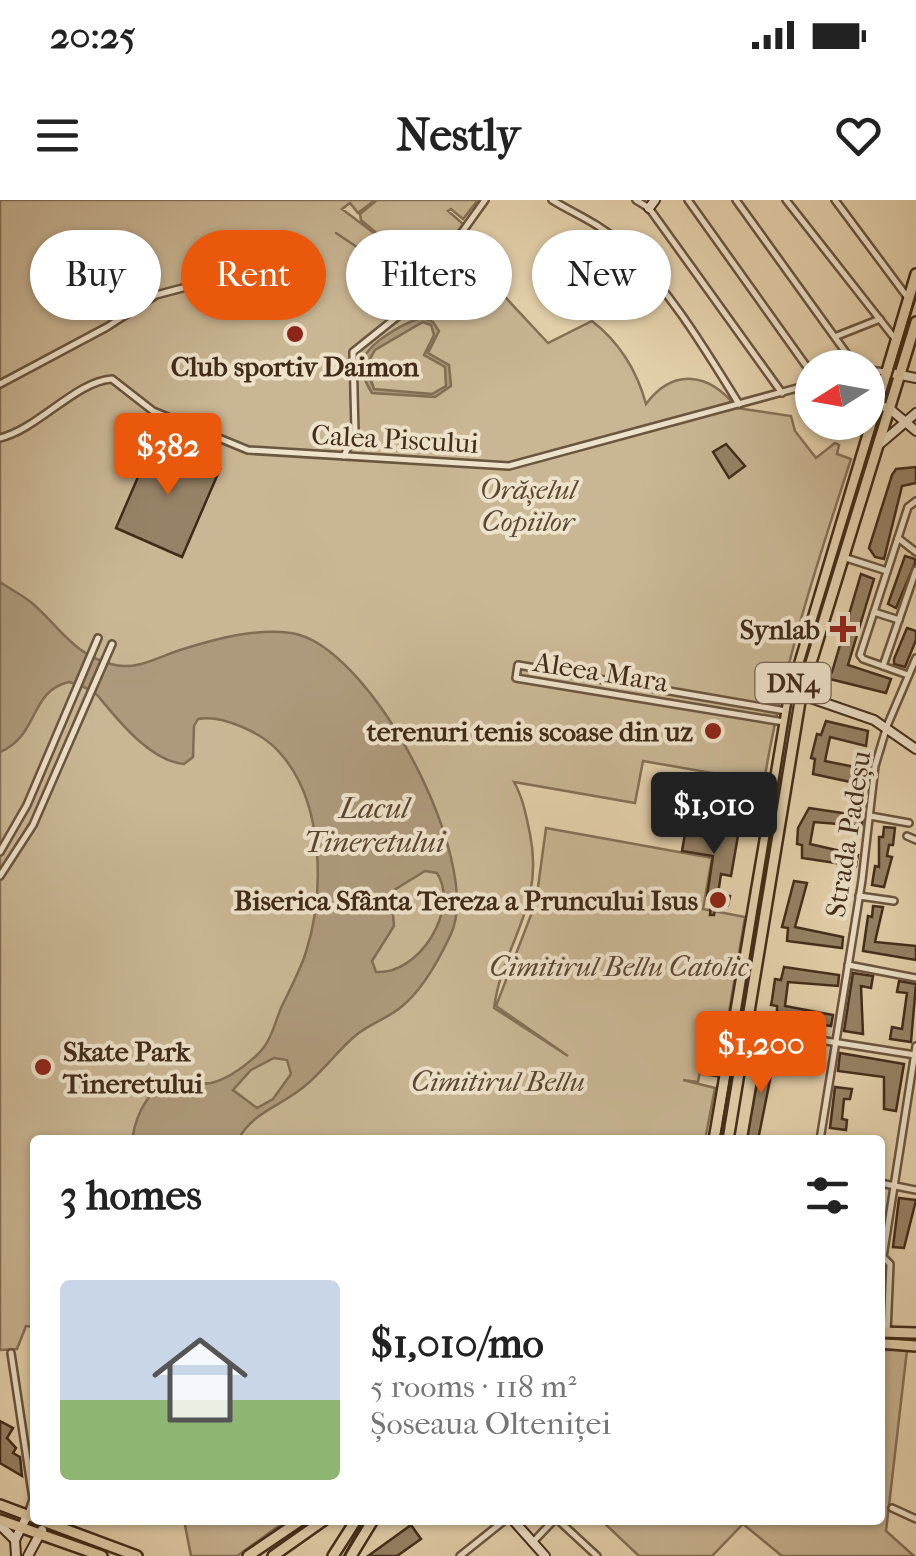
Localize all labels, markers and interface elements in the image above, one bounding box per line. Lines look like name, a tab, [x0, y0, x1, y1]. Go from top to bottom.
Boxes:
text: 20:25	[50, 13, 136, 58]
icon: menu	[30, 108, 85, 163]
icon: heart	[831, 108, 886, 163]
text: Nestly	[396, 109, 520, 162]
chip: Buy	[30, 230, 161, 320]
chip: Rent	[181, 230, 326, 320]
chip: Filters	[346, 230, 512, 320]
chip: New	[532, 230, 671, 320]
marker: Club sportiv Daimon	[284, 323, 306, 345]
place label: Club sportiv Daimon	[171, 350, 420, 383]
north arrow	[795, 350, 885, 440]
map controls	[795, 350, 885, 440]
pin: $382	[109, 413, 227, 498]
street label: Calea Piscului	[311, 418, 479, 460]
text: $382	[136, 427, 200, 464]
park label: Orășelul Copiilor	[480, 473, 580, 538]
place label: Synlab	[740, 613, 820, 646]
marker: Synlab	[830, 616, 856, 642]
street label: Aleea Mara	[530, 645, 672, 699]
road number: DN4	[756, 663, 830, 703]
place label: terenuri tenis scoase din uz	[366, 715, 694, 748]
marker: terenuri tenis scoase din uz	[702, 720, 724, 742]
street label: Strada Padeșu	[819, 748, 877, 920]
pin: $1,010	[633, 772, 795, 857]
text: $1,010	[673, 786, 755, 823]
water label: Lacul Tineretului	[303, 791, 447, 860]
place label: Biserica Sfânta Tereza a Pruncului Isus	[234, 884, 698, 917]
marker: Biserica Sfânta Tereza a Pruncului Isus	[707, 889, 729, 911]
park label: Cimitirul Bellu Catolic	[490, 950, 749, 983]
pin: $1,200	[680, 1011, 842, 1096]
text: $1,200	[717, 1025, 805, 1062]
place label: Skate Park Tineretului	[62, 1035, 203, 1100]
marker: Skate Park Tineretului	[32, 1056, 54, 1078]
park label: Cimitirul Bellu	[411, 1065, 585, 1098]
icon: filters	[800, 1168, 855, 1223]
text: 3 homes	[60, 1171, 202, 1220]
text: $1,010/mo	[370, 1319, 544, 1368]
icon: home	[140, 1320, 260, 1440]
text: 5 rooms · 118 m²	[370, 1368, 576, 1405]
text: Șoseaua Olteniței	[370, 1405, 611, 1442]

